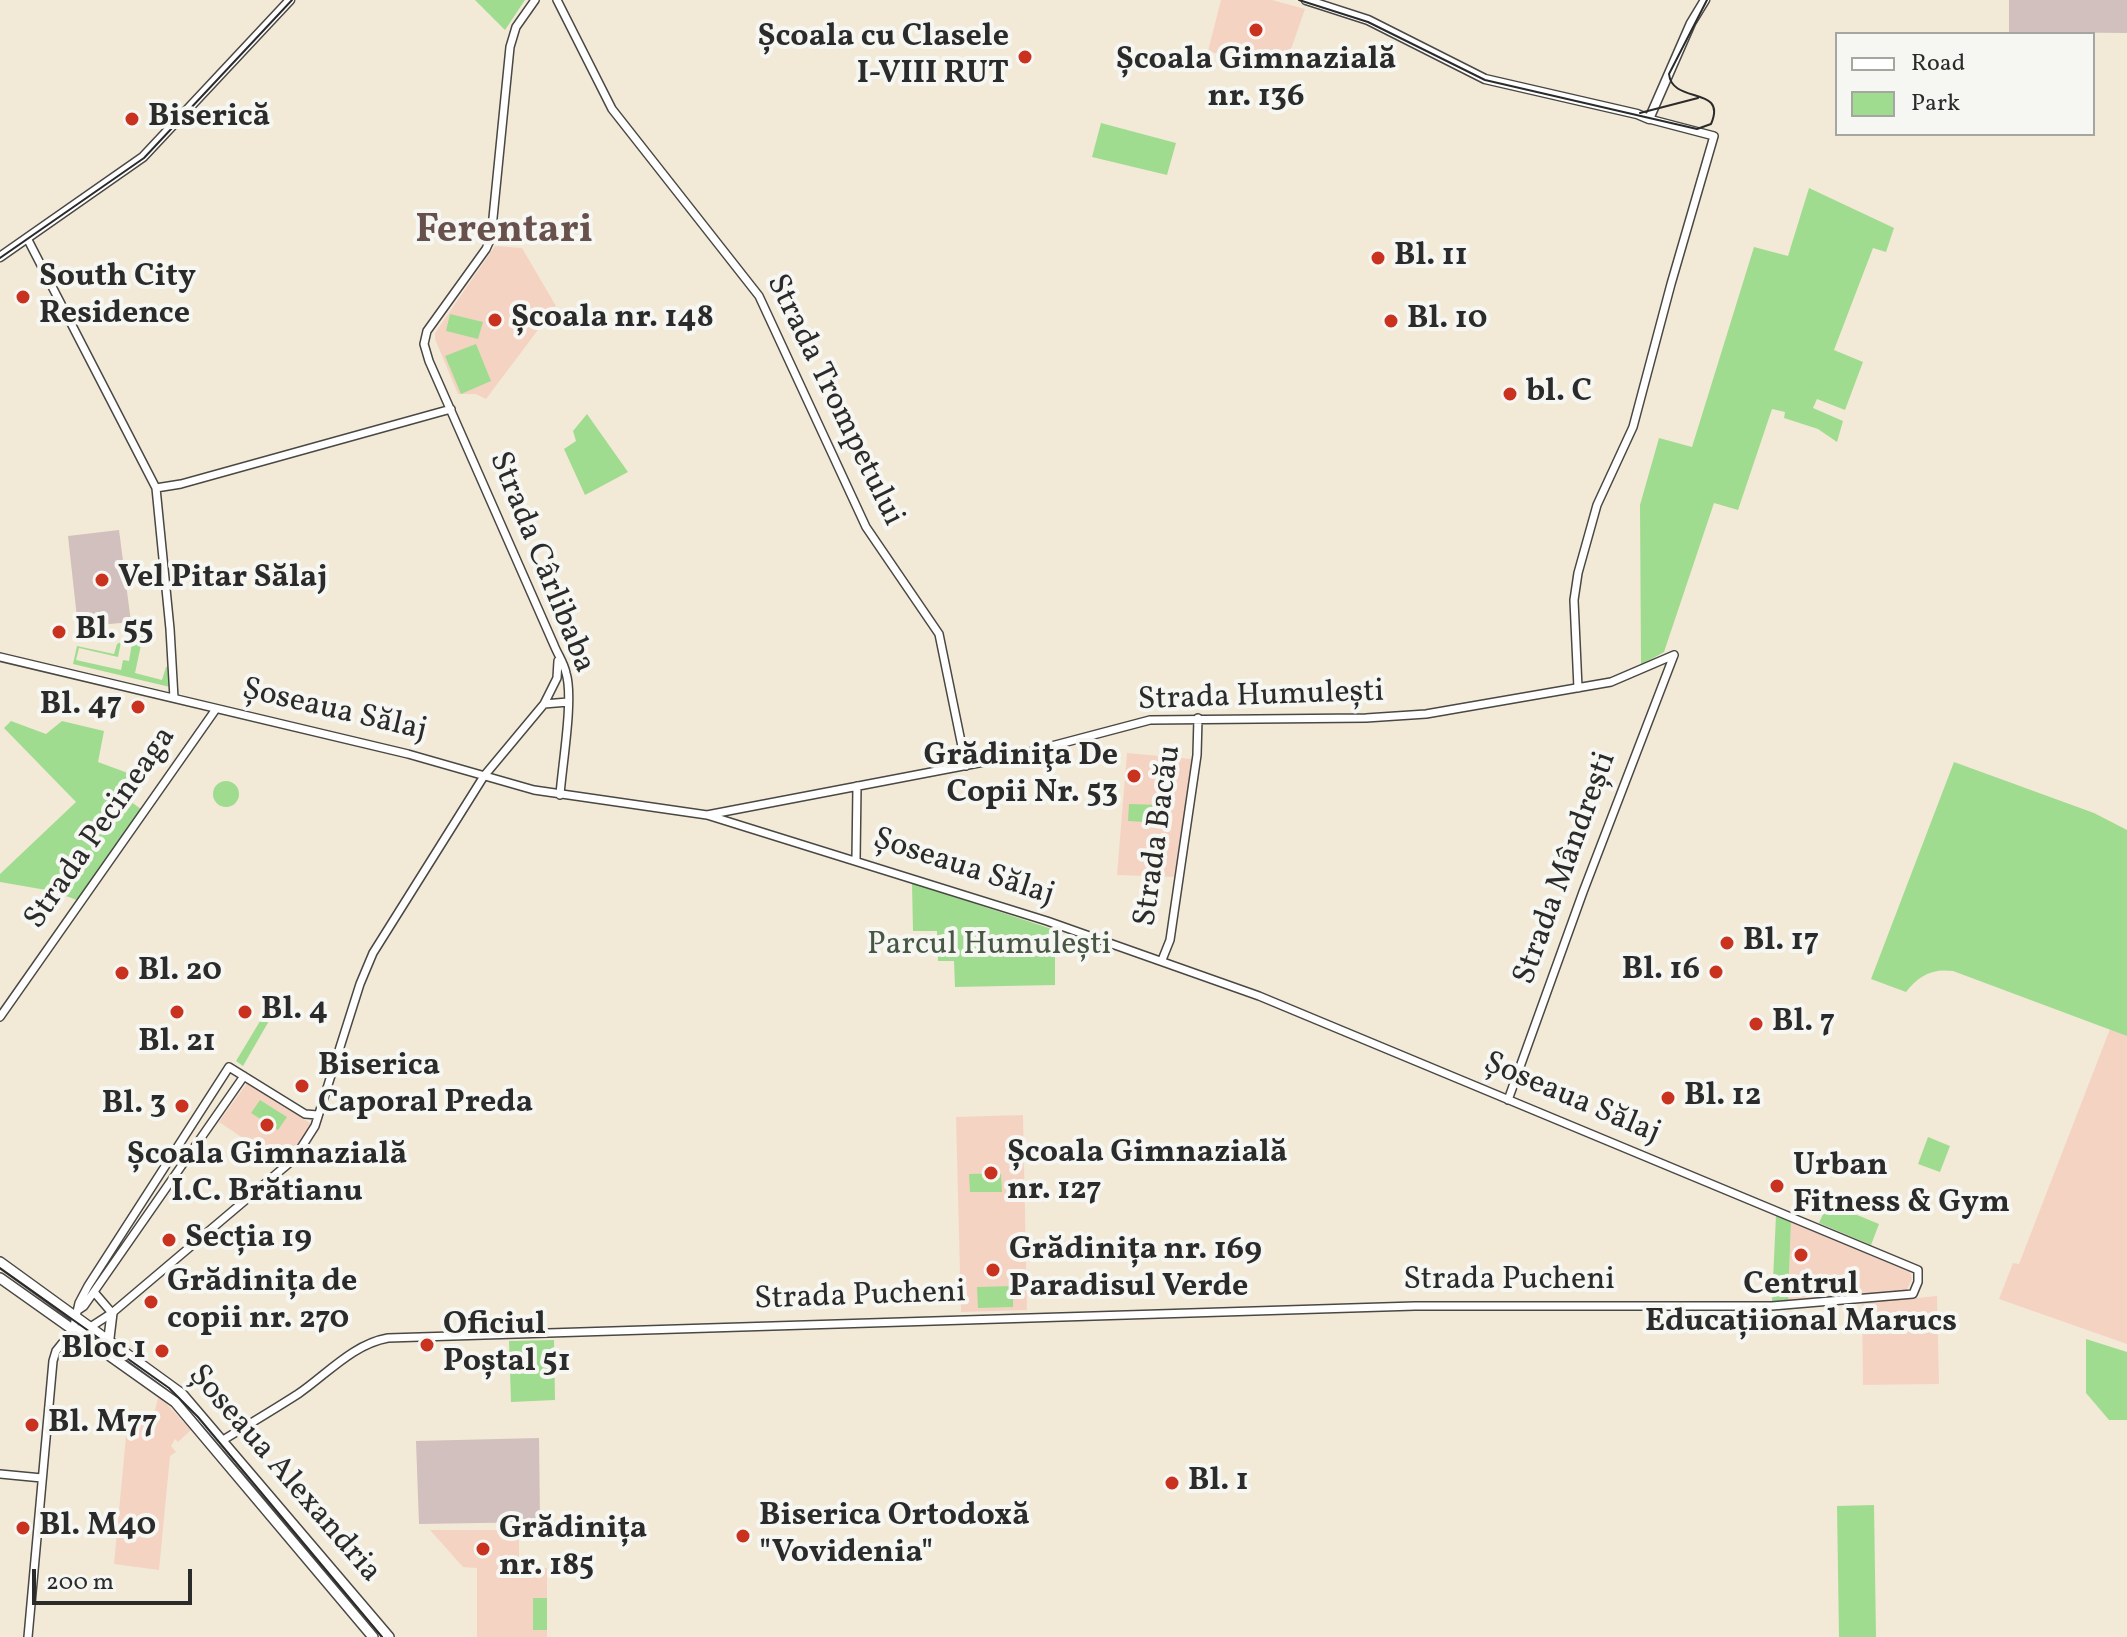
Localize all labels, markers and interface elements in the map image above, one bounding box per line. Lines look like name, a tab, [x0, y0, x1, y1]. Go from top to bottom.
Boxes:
place label: Școala cu Clasele I-VIII RUT	[758, 20, 1009, 95]
marker: Școala Gimnazială nr. 136	[1247, 21, 1265, 39]
legend	[1835, 32, 2095, 136]
place label: Școala Gimnazială nr. 136	[1116, 43, 1396, 118]
text: Road	[1911, 47, 1965, 81]
marker: Școala cu Clasele I-VIII RUT	[1016, 48, 1034, 66]
text: Park	[1911, 87, 1960, 121]
place label: Biserică	[148, 100, 270, 138]
marker: Biserică	[123, 110, 141, 128]
district label: Ferentari	[415, 210, 593, 258]
place label: Bl. 11	[1394, 239, 1468, 277]
marker: Bl. 11	[1369, 249, 1387, 267]
place label: South City Residence	[39, 260, 196, 335]
street label: Strada Trompetului	[756, 269, 910, 533]
marker: South City Residence	[14, 288, 32, 306]
place label: Școala nr. 148	[511, 301, 714, 339]
place label: Bl. 10	[1407, 302, 1487, 340]
marker: Școala nr. 148	[486, 311, 504, 329]
marker: Bl. 10	[1382, 312, 1400, 330]
place label: bl. C	[1526, 375, 1592, 413]
marker: bl. C	[1501, 385, 1519, 403]
street label: Strada Cârlibaba	[478, 447, 602, 679]
place label: Vel Pitar Sălaj	[118, 561, 327, 599]
marker: Vel Pitar Sălaj	[93, 571, 111, 589]
place label: Bl. 55	[75, 613, 154, 651]
marker: Bl. 55	[50, 623, 68, 641]
street label: Șoseaua Sălaj	[238, 672, 430, 752]
street label: Strada Humulești	[1137, 675, 1385, 721]
place label: Bl. 47	[40, 688, 122, 726]
marker: Bl. 47	[129, 698, 147, 716]
street label: Strada Pecineaga	[18, 720, 186, 938]
place label: Grădiniţa De Copii Nr. 53	[924, 739, 1118, 814]
street label: Strada Bacău	[1128, 743, 1192, 929]
street label: Strada Mândrești	[1507, 747, 1627, 991]
marker: Grădiniţa De Copii Nr. 53	[1125, 767, 1143, 785]
street label: Șoseaua Sălaj	[868, 822, 1058, 916]
place label: Bl. 17	[1743, 924, 1819, 962]
park label: Parcul Humulești	[867, 928, 1111, 966]
marker: Bl. 17	[1718, 934, 1736, 952]
place label: Bl. 16	[1622, 953, 1700, 991]
place label: Bl. 20	[138, 954, 222, 992]
marker: Bl. 16	[1707, 963, 1725, 981]
marker: Bl. 20	[113, 964, 131, 982]
place label: Bl. 4	[261, 993, 328, 1031]
marker: Bl. 21	[168, 1003, 186, 1021]
marker: Bl. 4	[236, 1003, 254, 1021]
place label: Bl. 7	[1772, 1005, 1835, 1043]
marker: Bl. 7	[1747, 1015, 1765, 1033]
place label: Bl. 21	[138, 1025, 216, 1063]
street label: Șoseaua Sălaj	[1477, 1046, 1665, 1154]
place label: Biserica Caporal Preda	[318, 1049, 533, 1124]
marker: Biserica Caporal Preda	[293, 1077, 311, 1095]
place label: Bl. 12	[1684, 1079, 1761, 1117]
place label: Bl. 3	[102, 1087, 166, 1125]
marker: Bl. 12	[1659, 1089, 1677, 1107]
marker: Bl. 3	[173, 1097, 191, 1115]
marker: Școala Gimnazială I.C. Brătianu	[258, 1116, 276, 1134]
place label: Școala Gimnazială nr. 127	[1007, 1136, 1287, 1211]
place label: Școala Gimnazială I.C. Brătianu	[127, 1138, 407, 1213]
place label: Urban Fitness & Gym	[1793, 1149, 2010, 1224]
marker: Școala Gimnazială nr. 127	[982, 1164, 1000, 1182]
marker: Urban Fitness & Gym	[1768, 1177, 1786, 1195]
place label: Secția 19	[185, 1221, 312, 1259]
marker: Secția 19	[160, 1231, 178, 1249]
place label: Grădinița nr. 169 Paradisul Verde	[1009, 1233, 1262, 1308]
marker: Centrul Educațiional Marucs	[1792, 1246, 1810, 1264]
marker: Grădinița nr. 169 Paradisul Verde	[984, 1261, 1002, 1279]
street label: Strada Pucheni	[1403, 1263, 1615, 1301]
place label: Grădinița de copii nr. 270	[167, 1265, 357, 1340]
place label: Centrul Educațiional Marucs	[1645, 1268, 1957, 1343]
street label: Strada Pucheni	[754, 1275, 966, 1321]
marker: Grădinița de copii nr. 270	[142, 1293, 160, 1311]
place label: Oficiul Poștal 51	[443, 1308, 571, 1383]
place label: Bloc 1	[61, 1332, 146, 1370]
marker: Oficiul Poștal 51	[418, 1336, 436, 1354]
marker: Bloc 1	[153, 1342, 171, 1360]
street label: Șoseaua Alexandria	[178, 1358, 388, 1592]
place label: Bl. M77	[48, 1406, 157, 1444]
marker: Bl. M77	[23, 1416, 41, 1434]
place label: Bl. 1	[1188, 1464, 1249, 1502]
marker: Bl. 1	[1163, 1474, 1181, 1492]
place label: Biserica Ortodoxă "Vovidenia"	[759, 1499, 1030, 1574]
place label: Bl. M40	[39, 1509, 156, 1547]
place label: Grădinița nr. 185	[499, 1512, 647, 1587]
marker: Bl. M40	[14, 1519, 32, 1537]
marker: Biserica Ortodoxă "Vovidenia"	[734, 1527, 752, 1545]
marker: Grădinița nr. 185	[474, 1540, 492, 1558]
scale bar	[36, 1553, 196, 1603]
text: 200 m	[46, 1566, 114, 1600]

